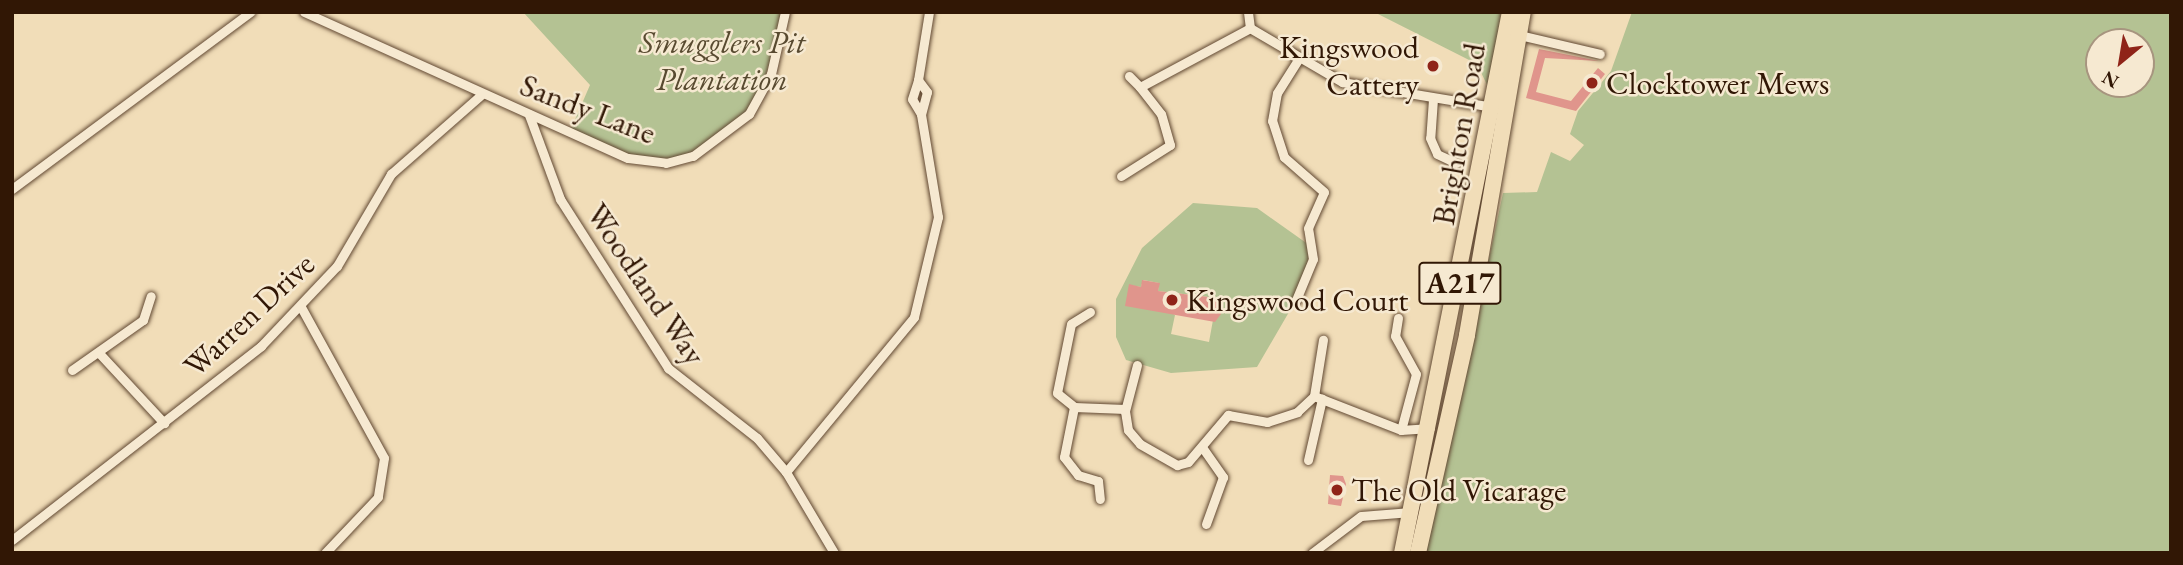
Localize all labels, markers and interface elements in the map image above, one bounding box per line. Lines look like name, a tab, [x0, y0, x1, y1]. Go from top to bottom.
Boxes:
park label: Smugglers Pit Plantation	[639, 24, 805, 99]
north arrow	[2085, 28, 2155, 98]
place label: Kingswood Cattery	[1279, 29, 1419, 104]
street label: Brighton Road	[1424, 40, 1494, 228]
marker: Kingswood Cattery	[1425, 58, 1441, 74]
place label: Clocktower Mews	[1606, 64, 1829, 102]
text: N	[2097, 65, 2123, 95]
street label: Sandy Lane	[515, 66, 661, 152]
marker: Clocktower Mews	[1584, 75, 1600, 91]
street label: Woodland Way	[578, 196, 714, 372]
street label: Warren Drive	[176, 245, 322, 385]
road number: A217	[1418, 256, 1502, 310]
place label: Kingswood Court	[1186, 281, 1408, 319]
marker: Kingswood Court	[1164, 292, 1180, 308]
place label: The Old Vicarage	[1351, 471, 1566, 509]
marker: The Old Vicarage	[1329, 482, 1345, 498]

